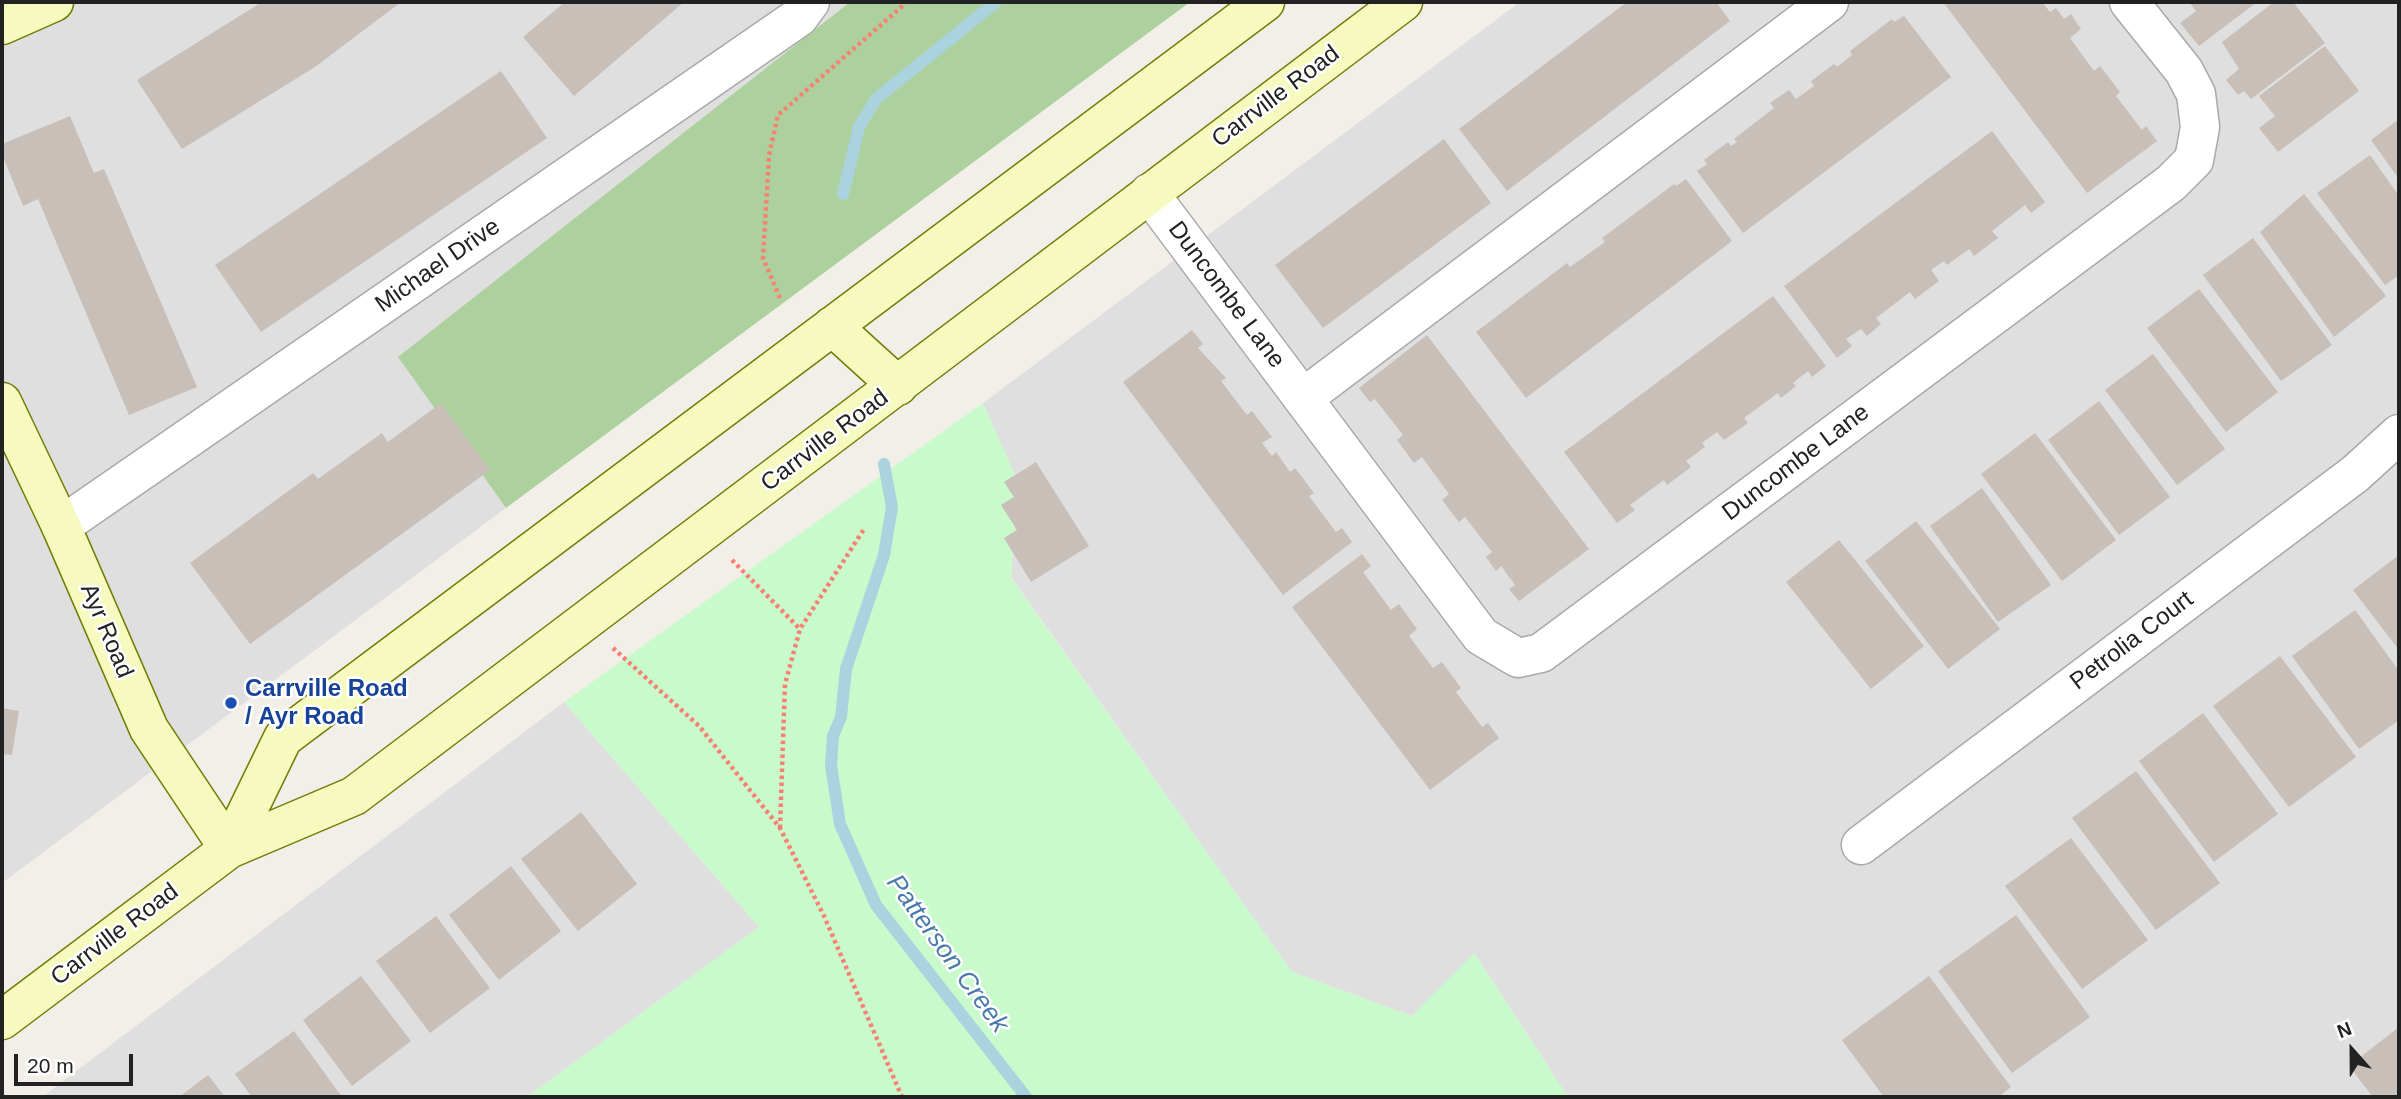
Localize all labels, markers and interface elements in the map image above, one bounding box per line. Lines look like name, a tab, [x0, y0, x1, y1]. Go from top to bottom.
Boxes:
street label: Carrville Road	[1207, 40, 1345, 154]
street label: Michael Drive	[370, 213, 506, 319]
street label: Duncombe Lane	[1162, 216, 1290, 374]
street label: Carrville Road	[756, 384, 894, 498]
street label: Duncombe Lane	[1717, 399, 1875, 527]
street label: Ayr Road	[73, 580, 139, 682]
street label: Petrolia Court	[2065, 585, 2199, 697]
place label: Carrville Road / Ayr Road	[245, 675, 408, 731]
marker: Carrville Road / Ayr Road	[223, 695, 239, 711]
water label: Patterson Creek	[879, 869, 1015, 1039]
street label: Carrville Road	[46, 878, 184, 992]
north arrow	[2317, 1015, 2387, 1085]
text: N	[2334, 1018, 2354, 1042]
scale bar	[18, 1040, 136, 1084]
text: 20 m	[27, 1054, 74, 1077]

